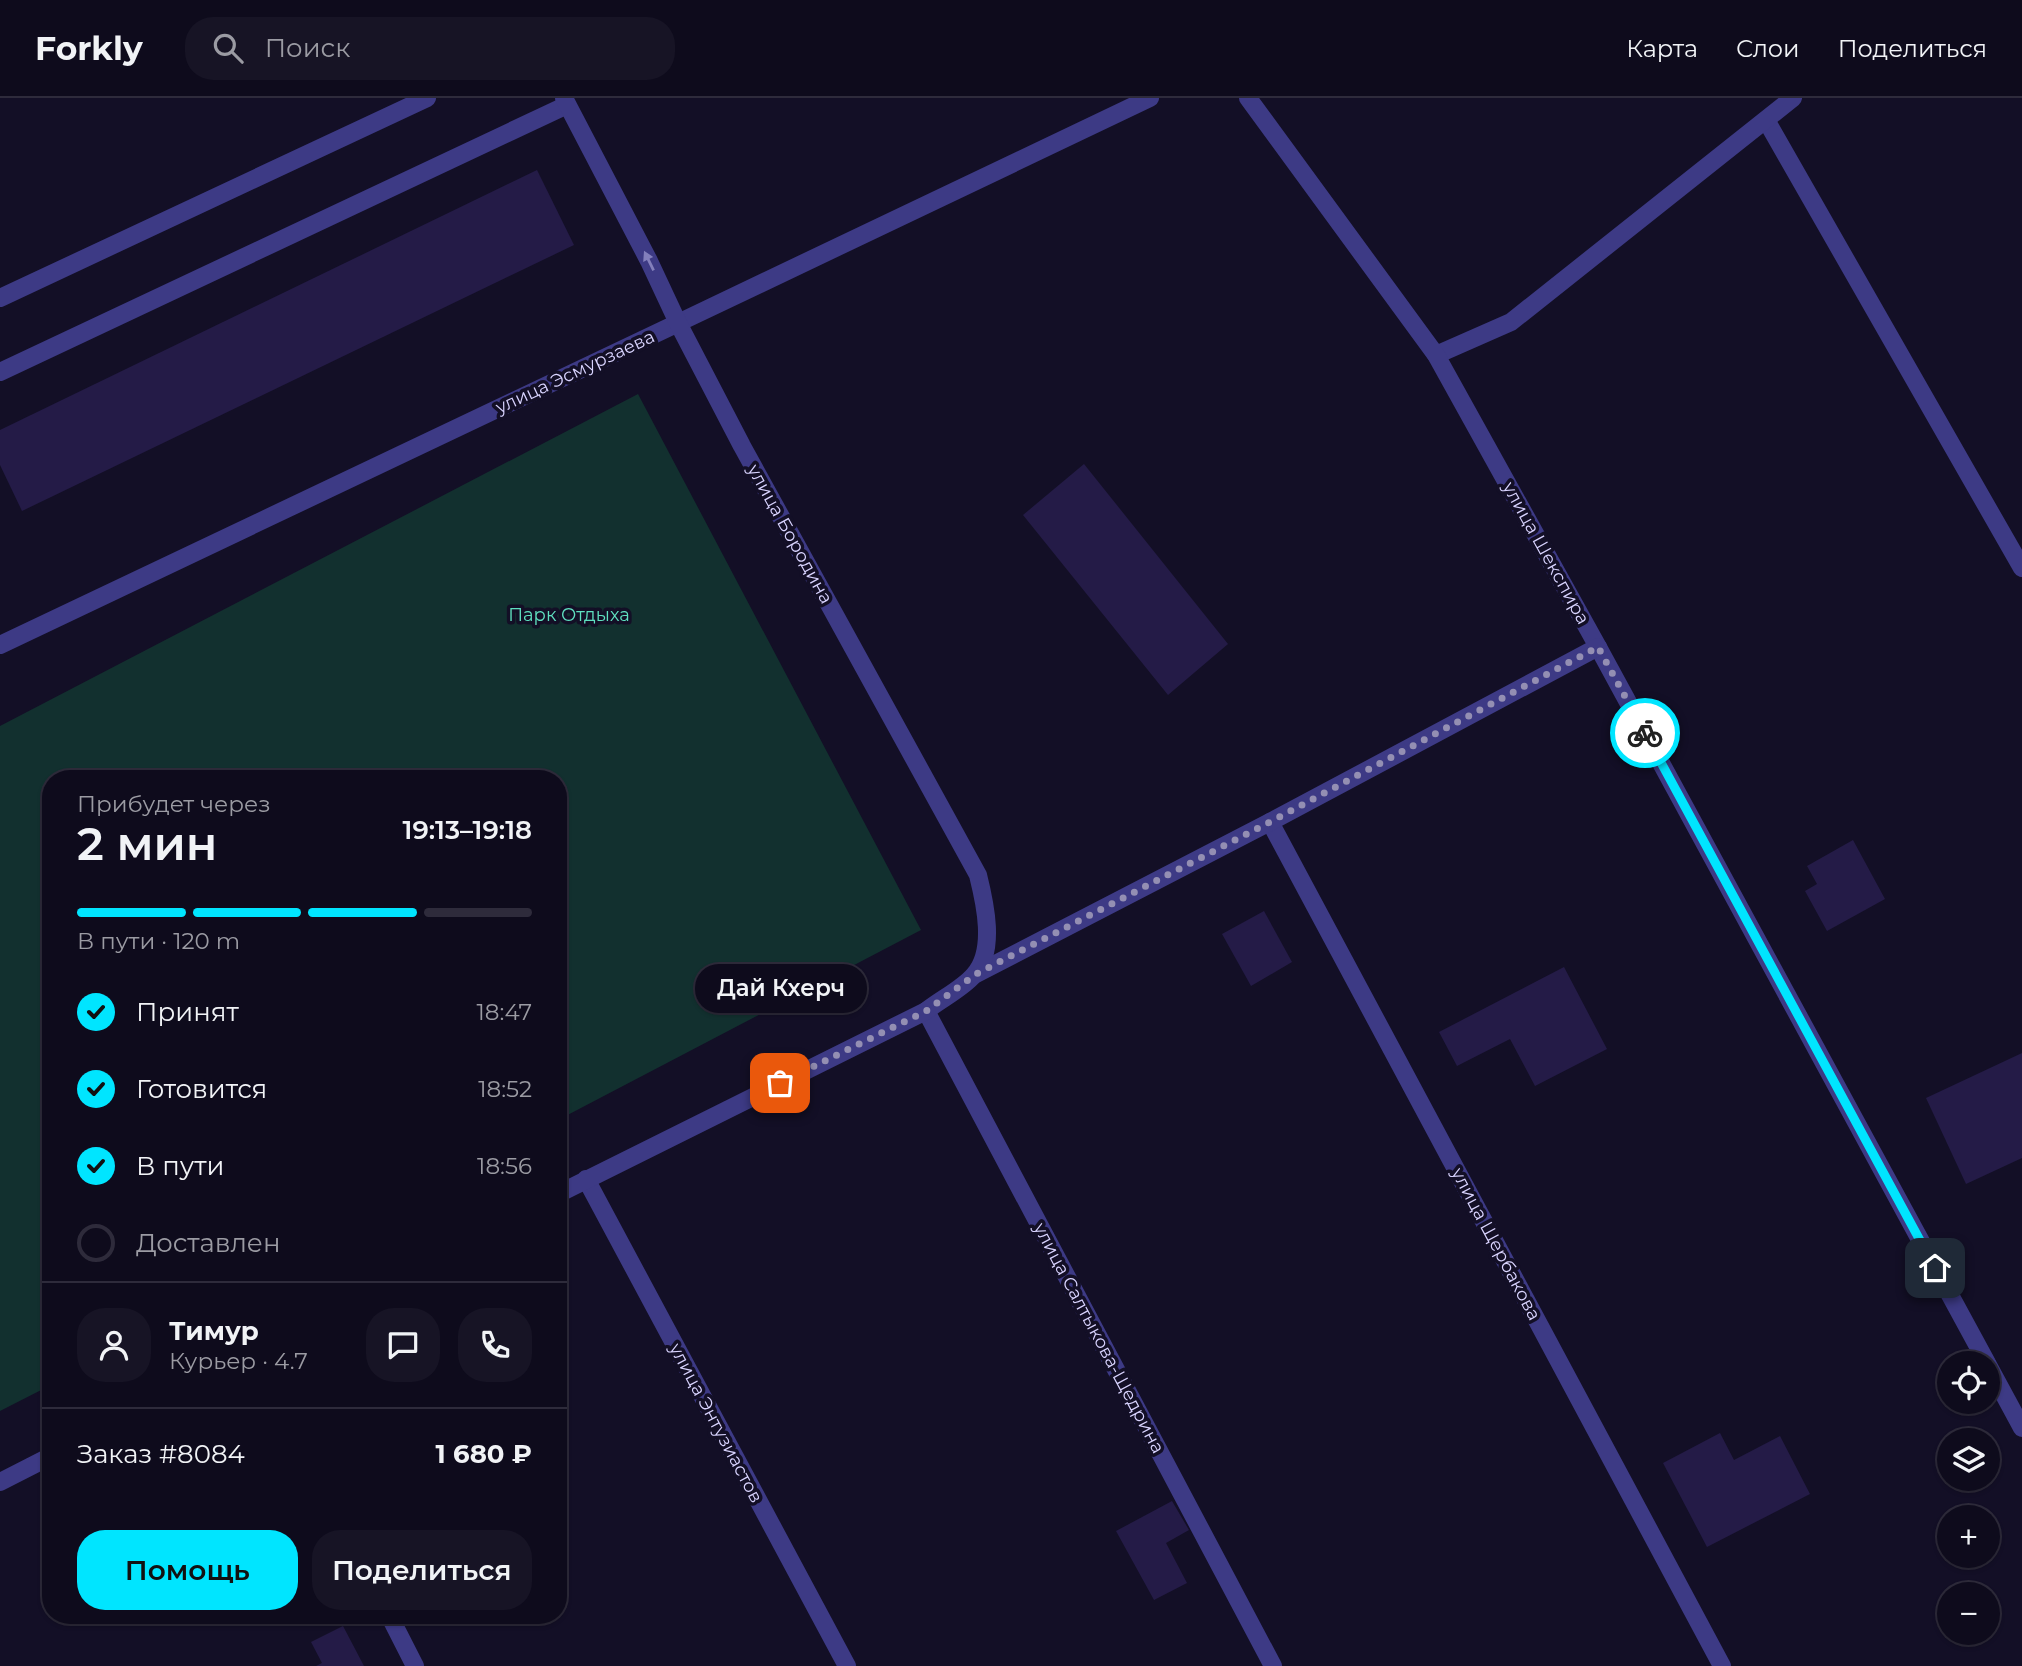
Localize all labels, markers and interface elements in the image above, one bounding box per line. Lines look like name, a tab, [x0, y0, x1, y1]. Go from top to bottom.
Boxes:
search box	[185, 17, 675, 80]
text: Forkly	[35, 28, 143, 68]
icon: search	[209, 29, 247, 67]
text: Поиск	[265, 32, 350, 64]
text: Карта	[1626, 34, 1698, 63]
text: Слои	[1736, 34, 1800, 63]
text: Поделиться	[1838, 34, 1987, 63]
one-way arrow	[644, 251, 655, 271]
street label: улица Эсмурзаева	[491, 325, 658, 419]
street label: улица Бородина	[742, 460, 837, 608]
street label: улица Шекспира	[1497, 477, 1594, 628]
park label: Парк Отдыха	[508, 604, 630, 626]
courier	[1610, 698, 1680, 768]
icon: bike	[1626, 714, 1664, 752]
text: Прибудет через	[77, 790, 271, 818]
text: 19:13–19:18	[403, 814, 532, 846]
text: 2 мин	[77, 815, 217, 872]
text: В пути · 120 m	[77, 927, 240, 955]
callout: Дай Кхерч	[694, 964, 866, 1013]
text: Дай Кхерч	[717, 974, 845, 1002]
icon: check	[77, 993, 115, 1031]
text: Принят	[136, 996, 239, 1028]
text: 18:47	[477, 998, 532, 1026]
pin	[750, 1053, 810, 1113]
icon: bag	[761, 1064, 799, 1102]
icon: check	[77, 1070, 115, 1108]
text: Готовится	[136, 1073, 267, 1105]
text: 18:52	[478, 1075, 532, 1103]
icon: check	[77, 1147, 115, 1185]
text: В пути	[136, 1150, 225, 1182]
text: 18:56	[477, 1152, 532, 1180]
street label: улица Щербакова	[1446, 1163, 1546, 1324]
street label: улица Салтыкова-Щедрина	[1028, 1218, 1169, 1457]
text: Доставлен	[136, 1227, 281, 1259]
pin	[1905, 1238, 1965, 1298]
icon: home	[1916, 1249, 1954, 1287]
button: person	[77, 1308, 151, 1382]
button: chat	[366, 1308, 440, 1382]
button: phone	[458, 1308, 532, 1382]
text: Тимур	[169, 1315, 259, 1347]
street label: улица Энтузиастов	[664, 1339, 767, 1506]
text: Курьер · 4.7	[169, 1347, 308, 1375]
map controls	[1937, 1351, 2000, 1645]
button: locate	[1937, 1351, 2000, 1414]
button: layers	[1937, 1428, 2000, 1491]
text: Заказ #8084	[77, 1438, 245, 1470]
text: 1 680 ₽	[436, 1438, 532, 1470]
button: +	[1937, 1505, 2000, 1568]
button: Помощь	[77, 1530, 298, 1610]
button: Поделиться	[312, 1530, 532, 1610]
button: −	[1937, 1582, 2000, 1645]

